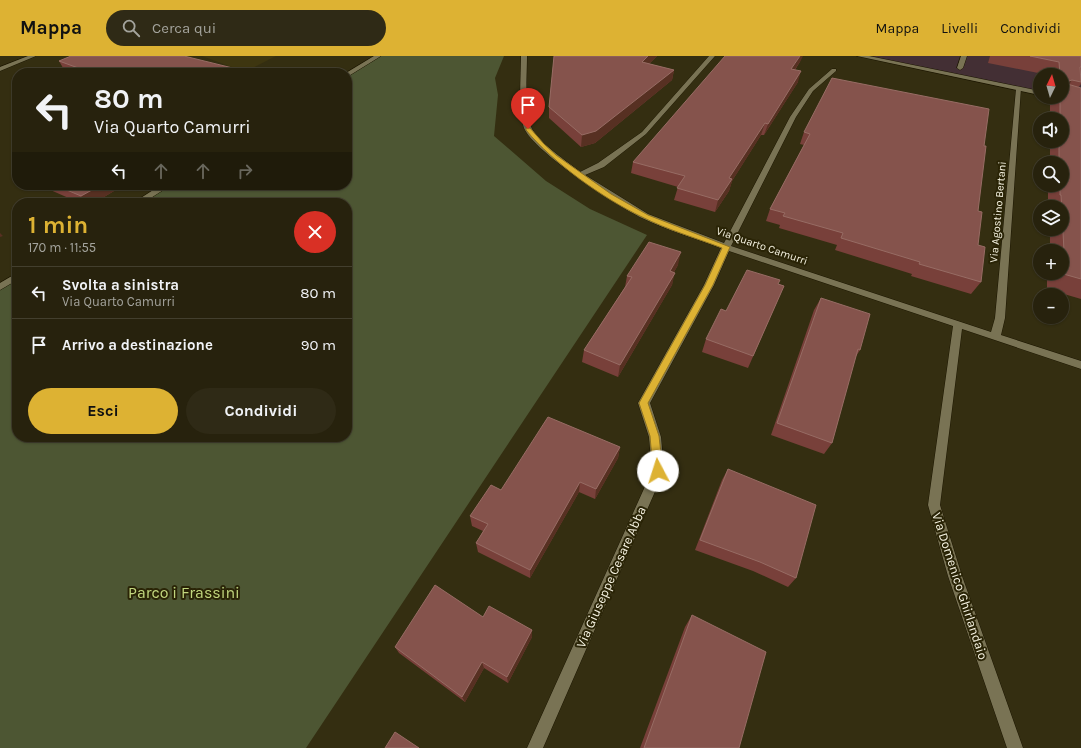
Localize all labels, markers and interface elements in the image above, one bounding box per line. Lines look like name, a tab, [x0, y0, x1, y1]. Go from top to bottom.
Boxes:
search box	[106, 10, 386, 46]
text: Mappa	[20, 17, 82, 39]
icon: search	[120, 17, 142, 39]
text: Cerca qui	[152, 19, 216, 37]
text: Mappa	[876, 20, 919, 37]
text: Livelli	[941, 20, 978, 37]
text: Condividi	[1000, 20, 1061, 37]
north arrow	[1033, 68, 1069, 104]
map controls	[1033, 68, 1069, 324]
text: 80 m	[94, 82, 163, 115]
icon: left	[28, 84, 80, 136]
pin	[511, 88, 545, 129]
icon: arrive	[517, 94, 539, 116]
button: sound	[1033, 112, 1069, 148]
text: Via Quarto Camurri	[94, 116, 251, 138]
button: search	[1033, 156, 1069, 192]
icon: left	[108, 160, 130, 182]
icon: ahead	[150, 160, 172, 182]
icon: ahead	[192, 160, 214, 182]
icon: right	[234, 160, 256, 182]
street label: Via Agostino Bertani	[987, 161, 1009, 263]
button: layers	[1033, 200, 1069, 236]
text: 1 min	[28, 211, 88, 239]
button: close	[294, 211, 336, 253]
street label: Via Quarto Camurri	[715, 224, 809, 268]
text: 170 m · 11:55	[28, 240, 96, 255]
button: +	[1033, 244, 1069, 280]
text: Svolta a sinistra	[62, 276, 179, 294]
icon: left	[28, 282, 50, 304]
text: 80 m	[300, 284, 336, 302]
button: −	[1033, 288, 1069, 324]
text: Via Quarto Camurri	[62, 294, 175, 309]
icon: arrive	[28, 334, 50, 356]
text: Arrivo a destinazione	[62, 336, 213, 354]
text: 90 m	[301, 336, 336, 354]
button: Esci	[28, 388, 178, 434]
button: Condividi	[186, 388, 336, 434]
position arrow	[637, 450, 679, 492]
street label: Via Giuseppe Cesare Abba	[573, 504, 649, 650]
street label: Via Domenico Ghirlandaio	[929, 511, 991, 661]
park label: Parco i Frassini	[128, 583, 240, 602]

